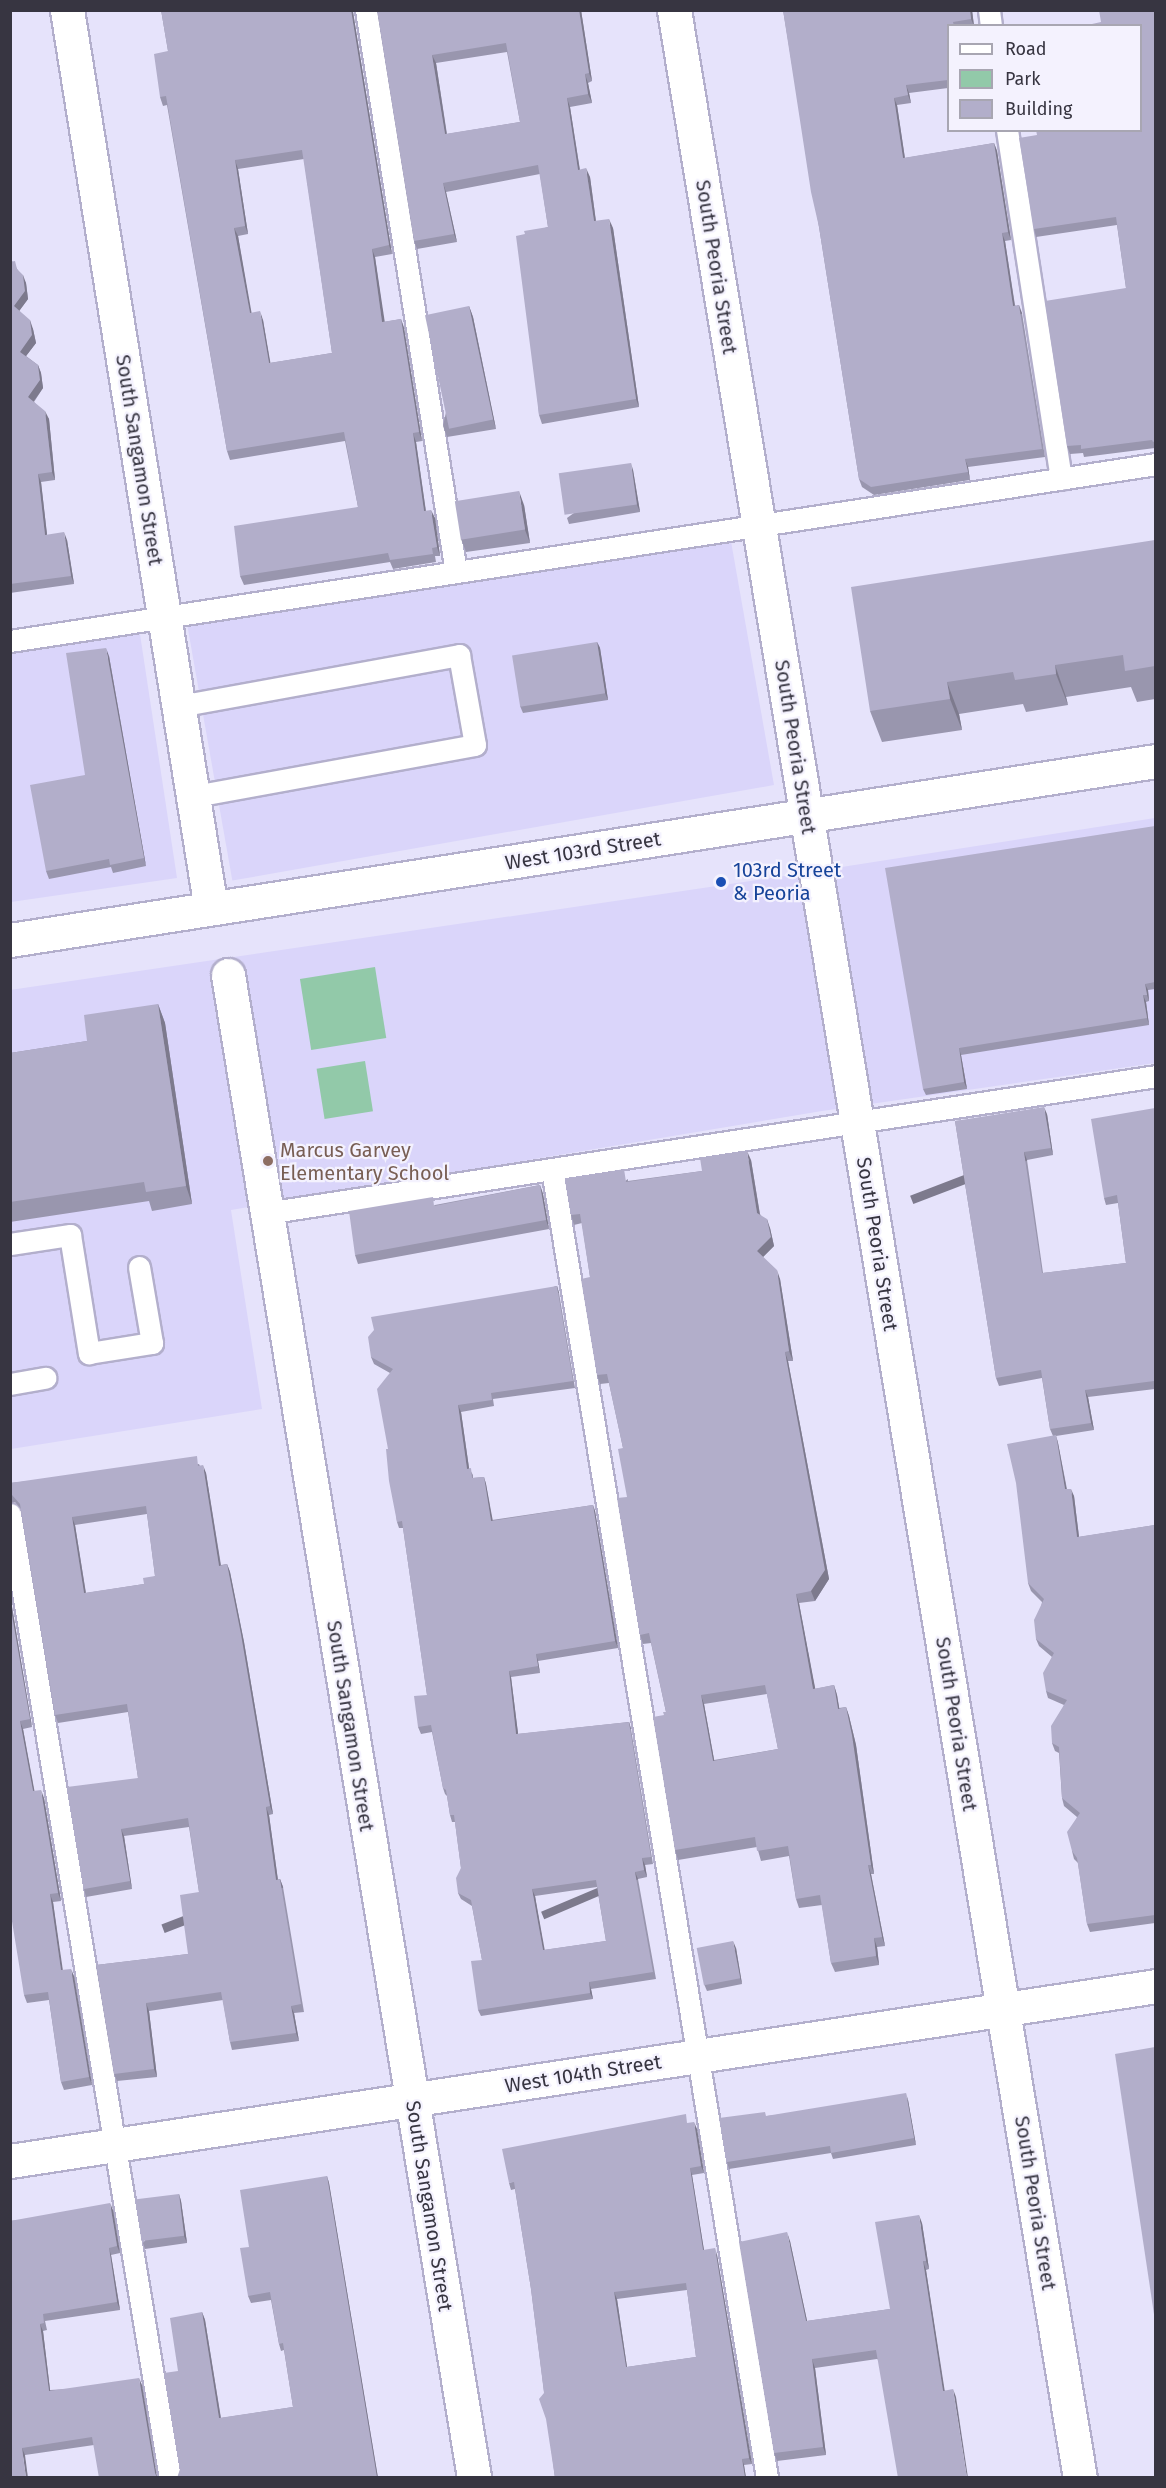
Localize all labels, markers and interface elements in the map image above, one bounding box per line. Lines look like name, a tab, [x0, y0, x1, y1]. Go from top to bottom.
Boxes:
legend	[947, 24, 1142, 132]
text: Road	[1005, 38, 1047, 60]
text: Park	[1005, 68, 1040, 90]
text: Building	[1005, 98, 1072, 120]
street label: South Peoria Street	[690, 178, 742, 356]
street label: South Sangamon Street	[110, 353, 168, 567]
street label: South Peoria Street	[769, 658, 821, 836]
street label: West 103rd Street	[503, 827, 663, 875]
place label: 103rd Street & Peoria	[733, 858, 841, 905]
marker: 103rd Street & Peoria	[714, 875, 728, 889]
place label: Marcus Garvey Elementary School	[280, 1138, 449, 1185]
marker: Marcus Garvey Elementary School	[261, 1154, 275, 1168]
street label: South Peoria Street	[851, 1155, 903, 1333]
street label: South Sangamon Street	[321, 1619, 379, 1833]
street label: South Peoria Street	[930, 1635, 982, 1813]
street label: West 104th Street	[503, 2050, 663, 2098]
street label: South Sangamon Street	[400, 2099, 458, 2313]
street label: South Peoria Street	[1009, 2114, 1061, 2292]

